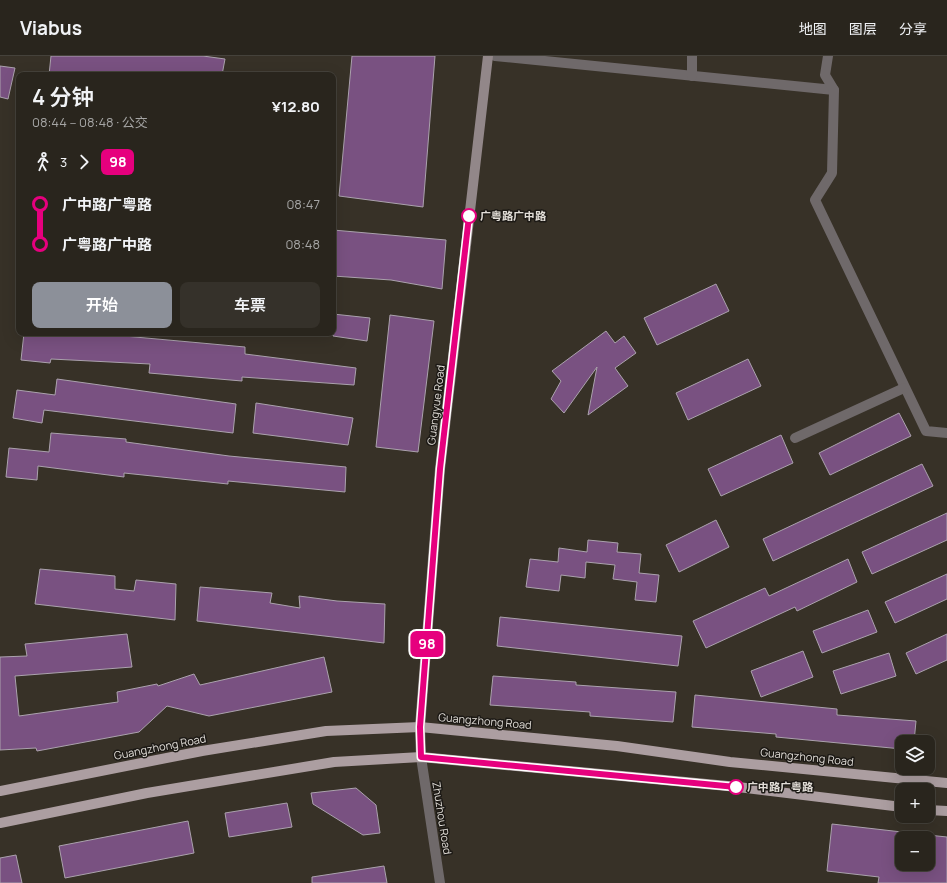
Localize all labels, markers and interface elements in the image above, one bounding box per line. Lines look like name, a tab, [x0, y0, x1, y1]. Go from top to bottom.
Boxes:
text: Viabus	[20, 15, 82, 41]
text: 地图	[799, 19, 827, 38]
text: 图层	[849, 19, 877, 38]
text: 分享	[899, 19, 927, 38]
text: 4 分钟	[32, 82, 94, 112]
text: ¥12.80	[272, 96, 320, 117]
text: 08:44 – 08:48 · 公交	[32, 113, 148, 131]
icon: walk	[32, 151, 54, 173]
icon: forward	[73, 151, 95, 173]
text: 98	[109, 152, 126, 171]
text: 3	[60, 153, 67, 171]
text: 广中路广粤路	[62, 194, 152, 215]
text: 08:47	[286, 195, 320, 213]
marker: 广粤路广中路	[461, 208, 477, 224]
place label: 广粤路广中路	[480, 208, 547, 223]
text: 广粤路广中路	[62, 234, 152, 255]
text: 08:48	[285, 235, 320, 253]
button: 开始	[32, 282, 172, 328]
button: 车票	[180, 282, 320, 328]
street label: Guangyue Road	[423, 364, 448, 446]
line badge: 98	[409, 631, 445, 657]
text: 98	[418, 634, 436, 653]
street label: Guangzhong Road	[438, 709, 532, 732]
street label: Guangzhong Road	[113, 730, 207, 763]
map controls	[895, 735, 935, 871]
button: layers	[895, 735, 935, 775]
street label: Guangzhong Road	[760, 744, 854, 769]
marker: 广中路广粤路	[728, 779, 744, 795]
place label: 广中路广粤路	[747, 779, 814, 794]
street label: Zhuzhou Road	[429, 780, 456, 855]
button: +	[895, 783, 935, 823]
button: −	[895, 831, 935, 871]

